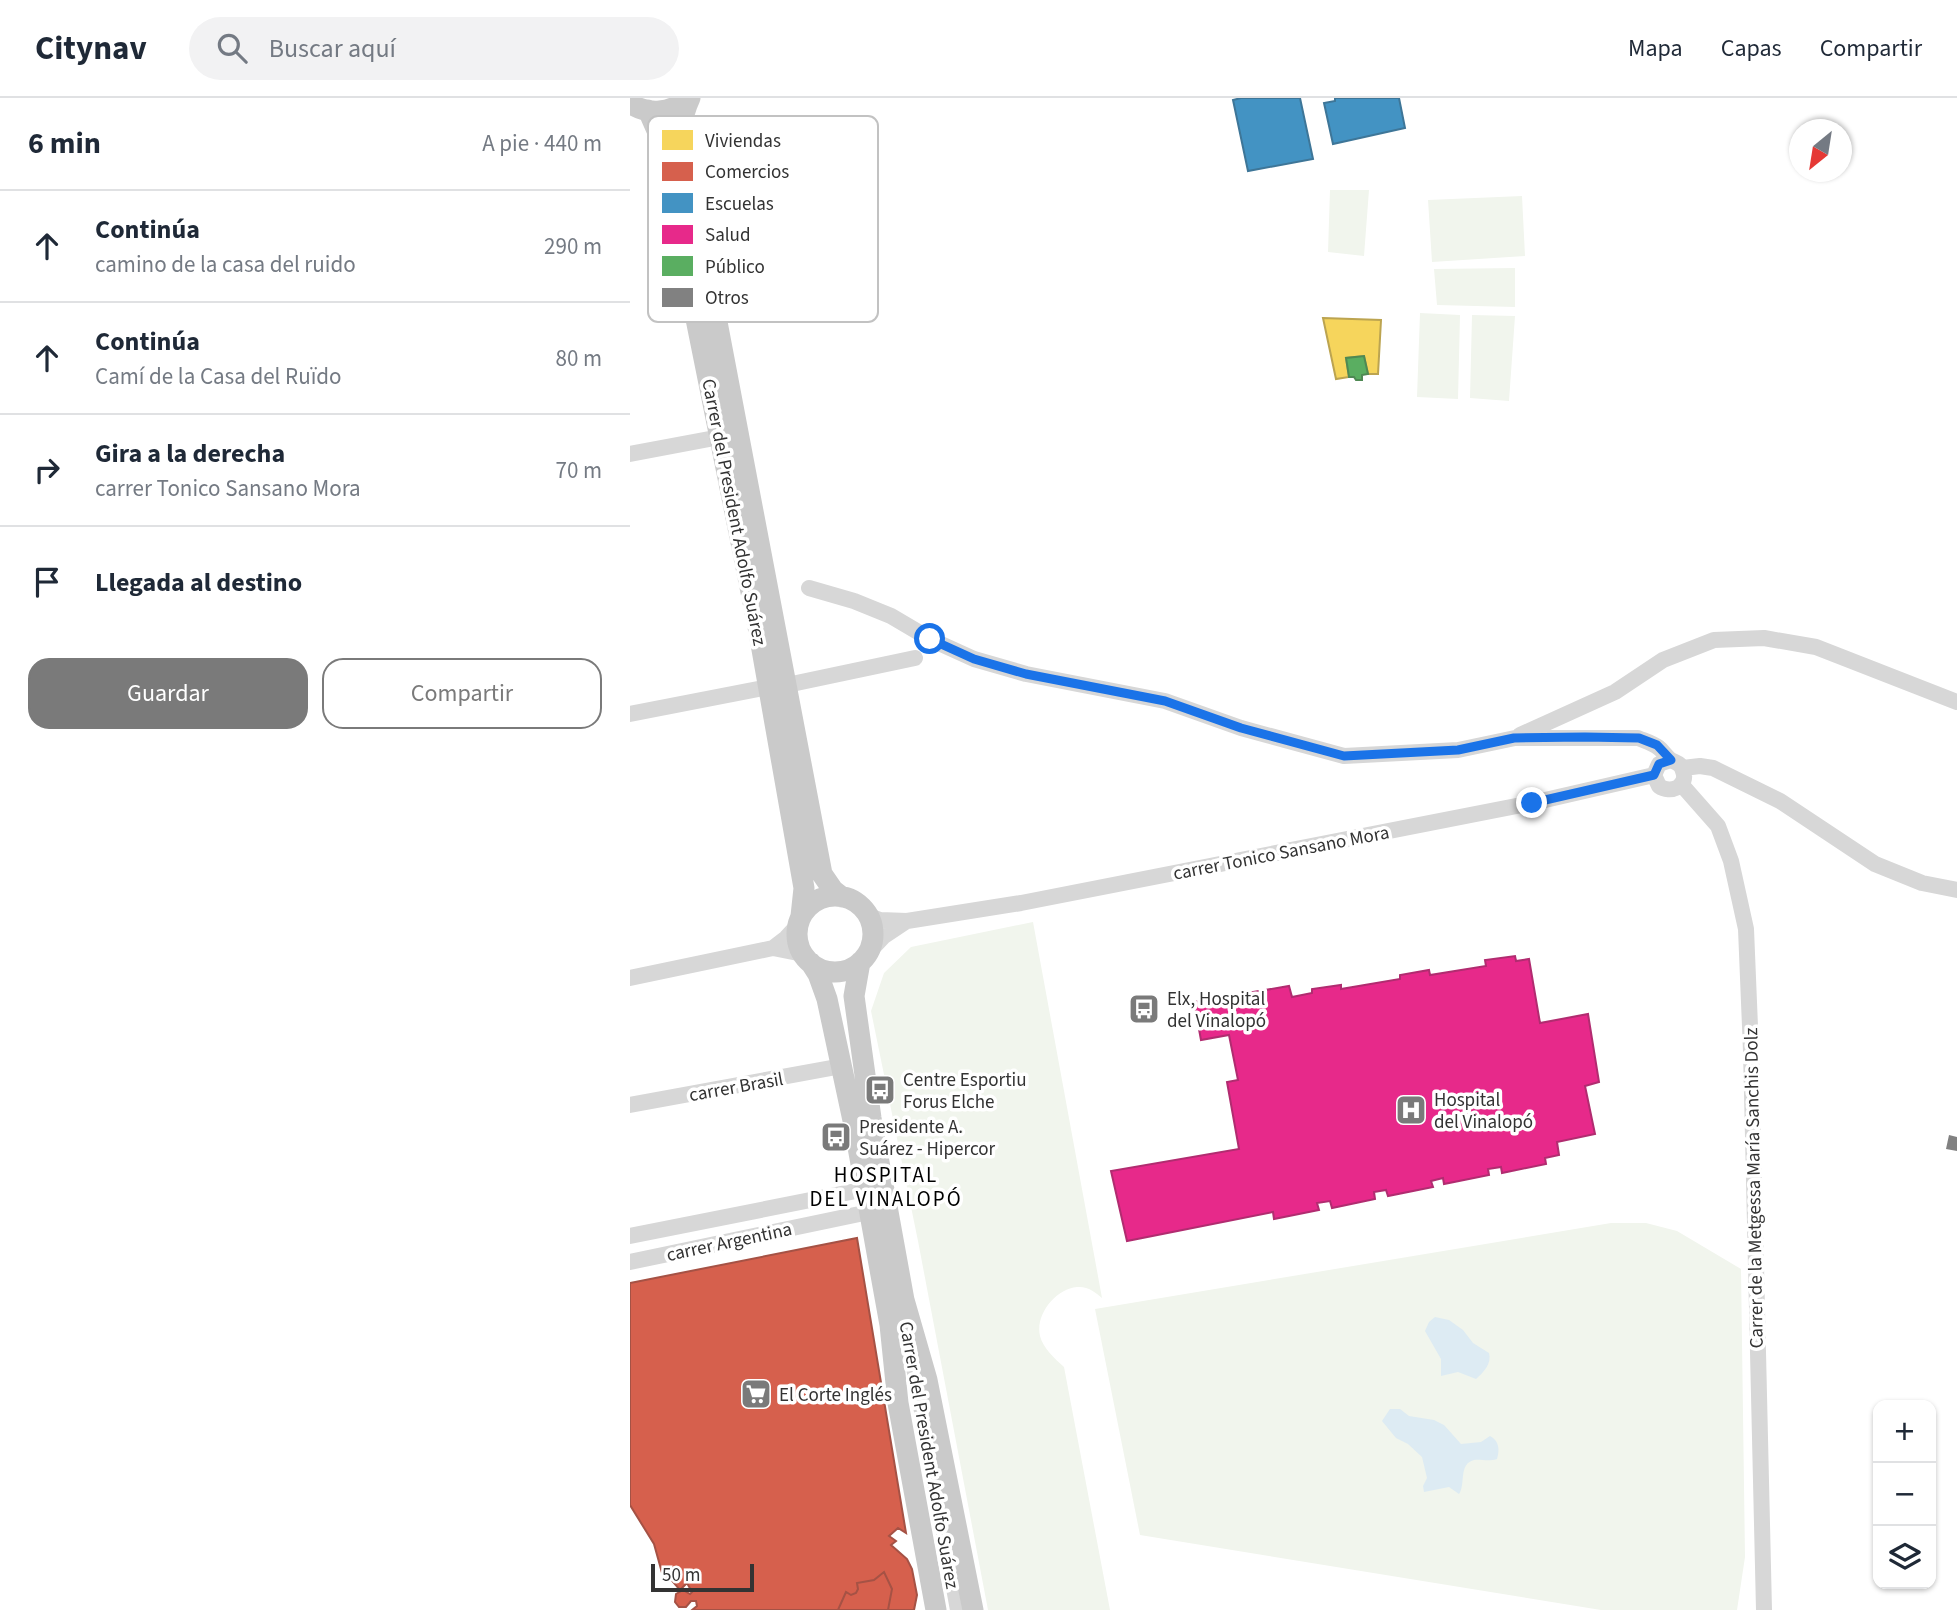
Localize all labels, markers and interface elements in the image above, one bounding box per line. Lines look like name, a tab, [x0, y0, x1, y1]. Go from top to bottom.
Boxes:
search box	[189, 17, 679, 80]
text: Citynav	[35, 25, 147, 72]
icon: search	[213, 29, 251, 67]
text: Buscar aquí	[269, 30, 396, 67]
text: Mapa	[1628, 31, 1683, 66]
text: Capas	[1721, 31, 1782, 66]
text: Compartir	[1820, 31, 1922, 66]
legend	[648, 116, 878, 322]
north arrow	[1789, 119, 1852, 182]
text: 6 min	[28, 122, 101, 165]
text: A pie · 440 m	[482, 127, 602, 160]
text: Viviendas	[705, 128, 781, 155]
text: Comercios	[705, 159, 789, 186]
text: Escuelas	[705, 191, 774, 218]
text: Continúa	[95, 211, 200, 248]
text: Salud	[705, 222, 750, 249]
icon: ahead	[28, 227, 66, 265]
text: 290 m	[544, 230, 602, 263]
text: camino de la casa del ruido	[95, 248, 356, 281]
text: Público	[705, 254, 765, 281]
text: Otros	[705, 285, 749, 312]
text: Continúa	[95, 323, 200, 360]
icon: ahead	[28, 339, 66, 377]
text: 80 m	[555, 342, 602, 375]
text: Camí de la Casa del Ruïdo	[95, 360, 342, 393]
street label: Carrer del President Adolfo Suárez	[694, 377, 773, 648]
text: Gira a la derecha	[95, 435, 285, 472]
icon: right	[28, 451, 66, 489]
text: 70 m	[555, 454, 602, 487]
text: carrer Tonico Sansano Mora	[95, 472, 361, 505]
icon: arrive	[28, 563, 66, 601]
text: Llegada al destino	[95, 564, 302, 601]
route start	[914, 623, 945, 654]
button: Guardar	[28, 658, 308, 729]
button: Compartir	[322, 658, 602, 729]
route end	[1516, 787, 1547, 818]
street label: carrer Tonico Sansano Mora	[1171, 819, 1392, 888]
place label: Elx, Hospital del Vinalopó	[1167, 986, 1266, 1035]
bus stop icon: Elx, Hospital del Vinalopó	[1127, 992, 1161, 1026]
street label: Carrer de la Metgessa María Sanchis Dolz	[1738, 1027, 1771, 1349]
street label: carrer Brasil	[687, 1066, 786, 1109]
place label: Centre Esportiu Forus Elche	[903, 1067, 1027, 1116]
bus stop icon: Centre Esportiu Forus Elche	[863, 1073, 897, 1107]
place label: Hospital del Vinalopó	[1434, 1087, 1533, 1136]
hospital icon: Hospital del Vinalopó	[1394, 1093, 1428, 1127]
place label: Presidente A. Suárez - Hipercor	[859, 1114, 995, 1163]
bus stop icon: Presidente A. Suárez - Hipercor	[819, 1120, 853, 1154]
district label: HOSPITAL DEL VINALOPÓ	[809, 1160, 963, 1214]
street label: carrer Argentina	[664, 1216, 795, 1269]
street label: Carrer del President Adolfo Suárez	[892, 1319, 965, 1591]
supermarket icon: El Corte Inglés	[739, 1377, 773, 1411]
place label: El Corte Inglés	[779, 1382, 892, 1409]
map controls	[1873, 1400, 1936, 1589]
button: +	[1873, 1400, 1936, 1463]
button: −	[1873, 1463, 1936, 1526]
button: layers	[1873, 1526, 1936, 1589]
scale bar	[651, 1561, 754, 1593]
text: 50 m	[662, 1562, 700, 1589]

